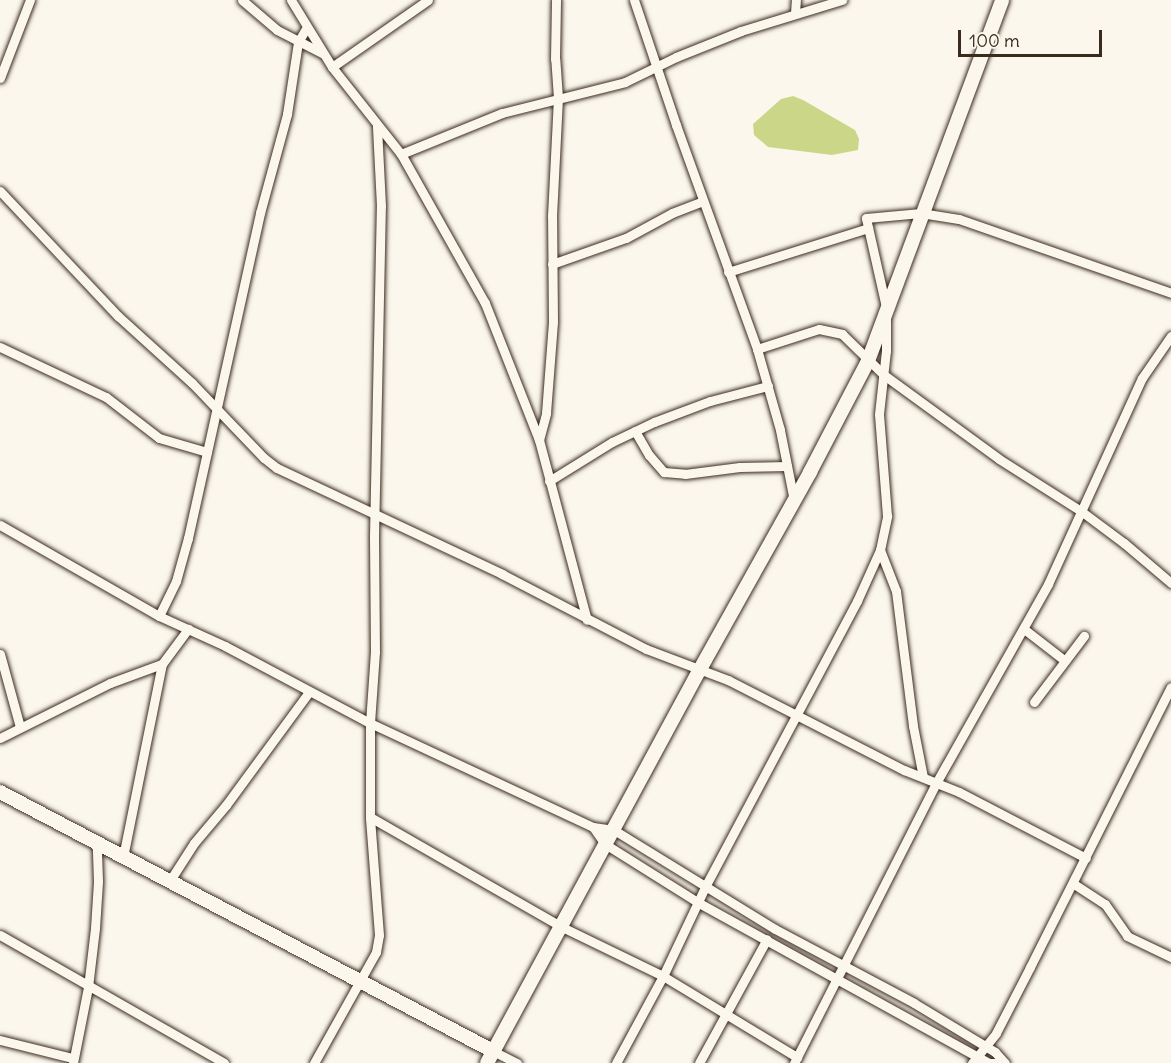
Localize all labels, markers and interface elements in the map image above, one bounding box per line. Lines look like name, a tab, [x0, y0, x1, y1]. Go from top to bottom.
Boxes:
scale bar	[961, 18, 1105, 56]
text: 100 m	[969, 29, 1020, 52]

